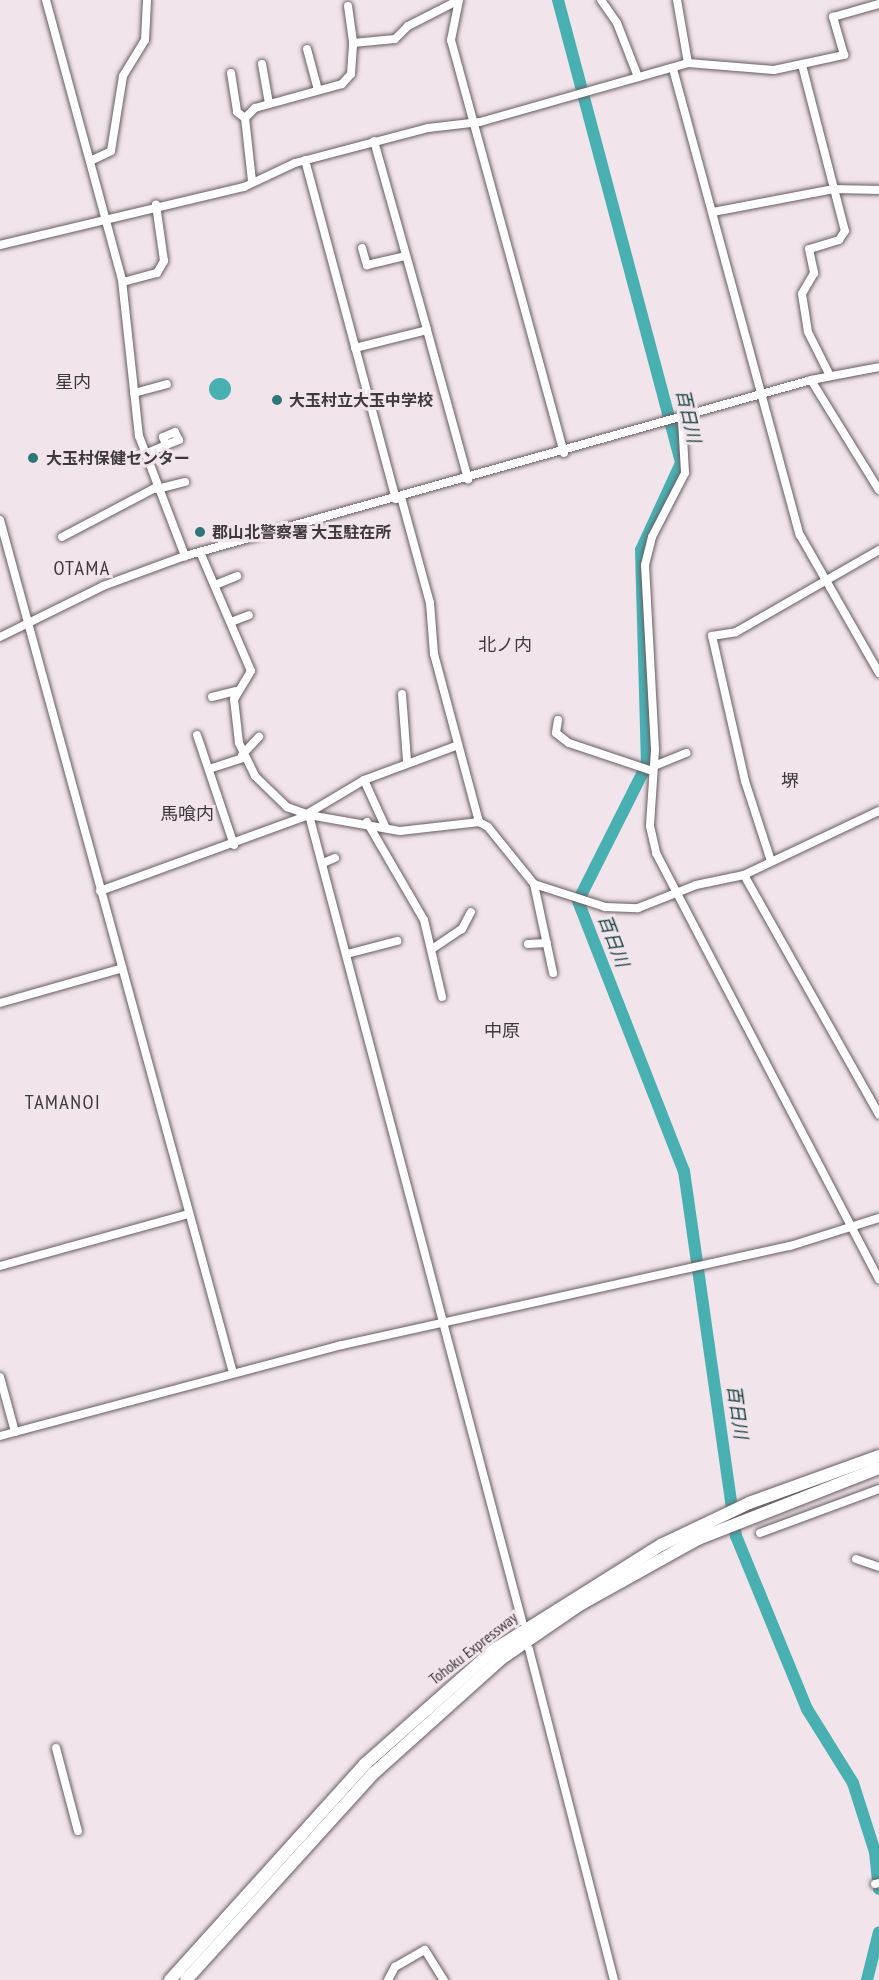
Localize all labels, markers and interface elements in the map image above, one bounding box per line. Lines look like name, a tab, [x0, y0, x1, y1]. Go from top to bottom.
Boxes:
district label: 星内	[55, 371, 91, 393]
water label: 百日川	[671, 387, 705, 445]
place label: 大玉村立大玉中学校	[289, 390, 433, 410]
marker: 大玉村立大玉中学校	[270, 393, 284, 407]
place label: 大玉村保健センター	[46, 448, 190, 468]
marker: 大玉村保健センター	[24, 449, 42, 467]
place label: 郡山北警察署 大玉駐在所	[212, 522, 391, 542]
marker: 郡山北警察署 大玉駐在所	[193, 525, 207, 539]
district label: OTAMA	[53, 556, 111, 580]
district label: 北ノ内	[478, 634, 532, 656]
district label: 堺	[781, 770, 799, 792]
district label: 馬喰内	[160, 803, 214, 825]
water label: 百日川	[593, 912, 633, 970]
district label: 中原	[484, 1020, 520, 1042]
district label: TAMANOI	[25, 1090, 101, 1114]
water label: 百日川	[723, 1384, 751, 1440]
street label: Tohoku Expressway	[425, 1607, 521, 1689]

